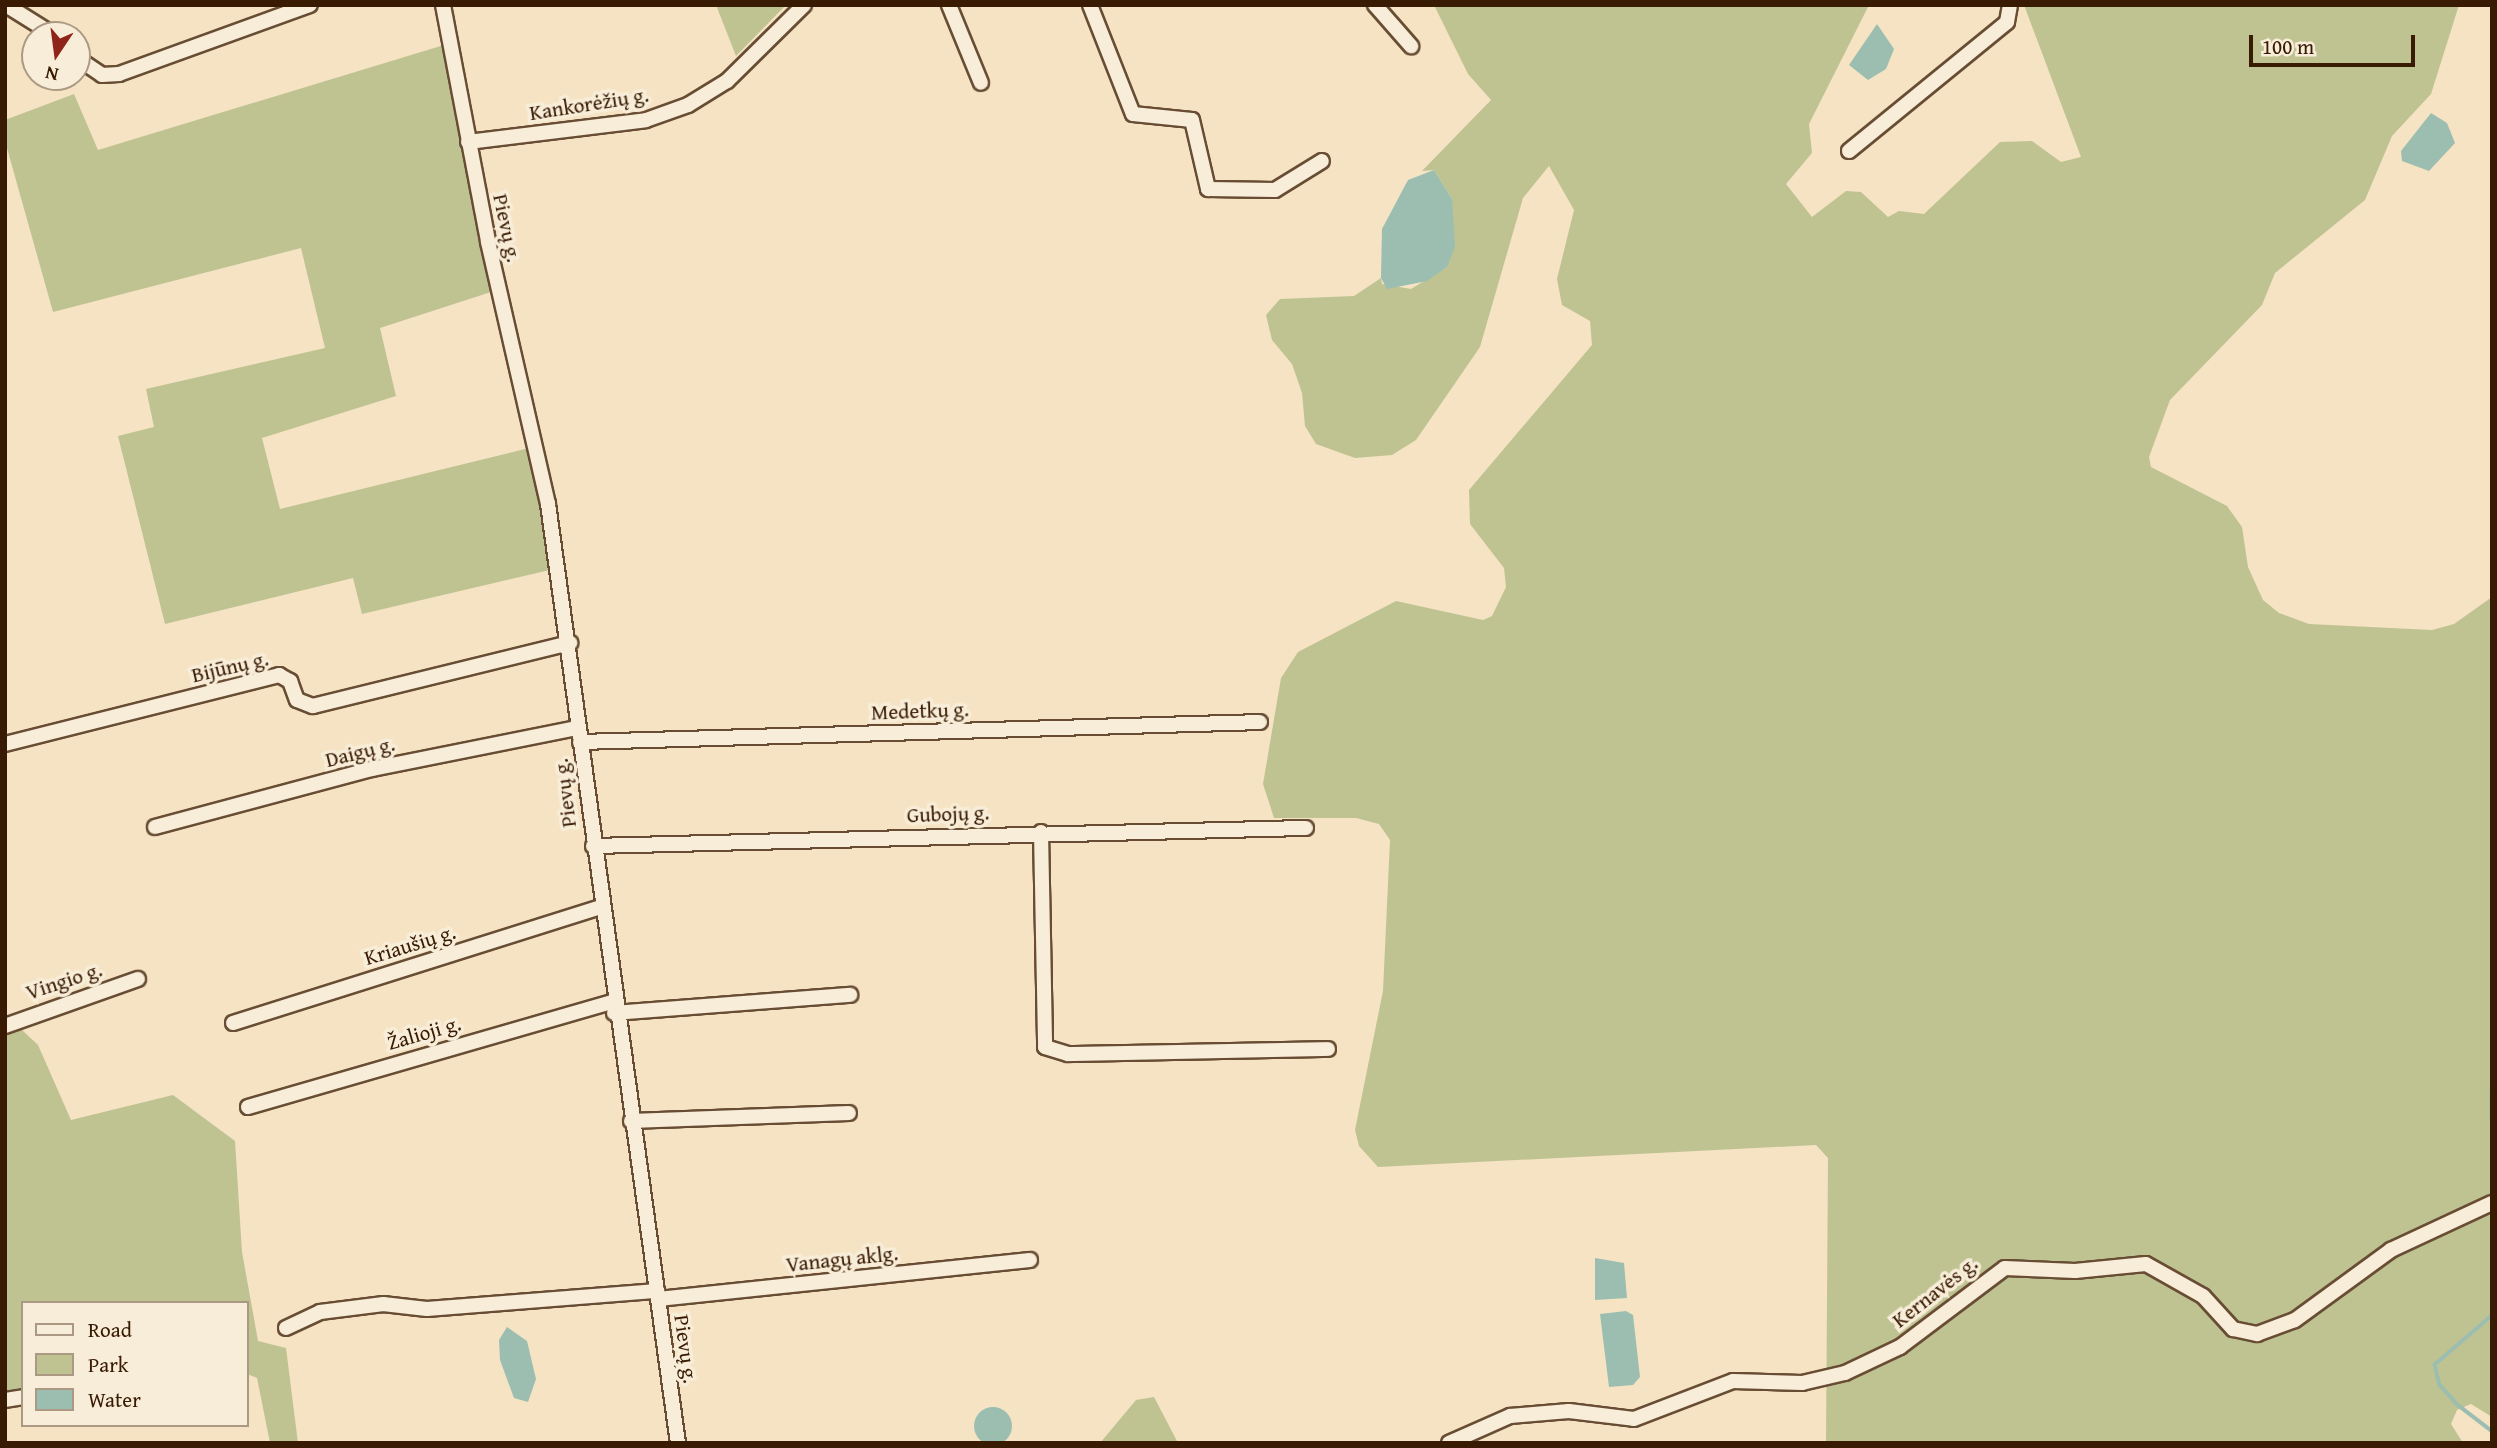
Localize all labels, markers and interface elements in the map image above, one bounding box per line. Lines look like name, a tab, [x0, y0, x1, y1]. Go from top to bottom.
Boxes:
north arrow	[21, 21, 91, 91]
scale bar	[2252, 21, 2418, 65]
text: 100 m	[2262, 31, 2314, 62]
text: N	[42, 59, 61, 90]
street label: Kankorėžių g.	[528, 82, 650, 126]
street label: Pievų g.	[487, 192, 527, 264]
street label: Bijūnų g.	[189, 646, 271, 688]
street label: Medetkų g.	[871, 697, 969, 725]
street label: Daigų g.	[323, 731, 397, 773]
street label: Pievų g.	[548, 757, 582, 829]
street label: Gubojų g.	[906, 800, 990, 828]
street label: Kriaušių g.	[361, 919, 459, 971]
street label: Vingio g.	[23, 957, 105, 1005]
street label: Žalioji g.	[384, 1011, 464, 1055]
street label: Vanagų aklg.	[785, 1241, 899, 1277]
street label: Kernavės g.	[1887, 1251, 1983, 1333]
legend	[21, 1301, 248, 1427]
street label: Pievų g.	[669, 1313, 703, 1385]
text: Road	[88, 1314, 132, 1345]
text: Park	[88, 1349, 129, 1380]
text: Water	[88, 1384, 141, 1415]

